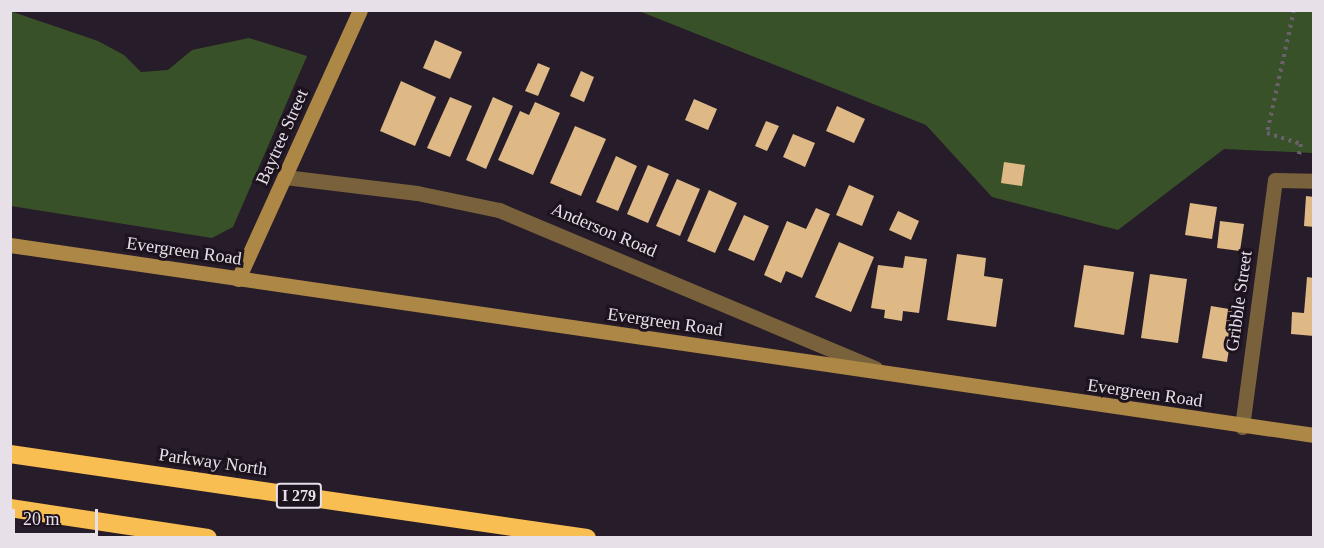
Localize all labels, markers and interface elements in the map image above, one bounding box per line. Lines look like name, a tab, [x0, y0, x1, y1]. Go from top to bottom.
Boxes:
street label: Baytree Street	[251, 86, 313, 188]
street label: Anderson Road	[548, 198, 660, 262]
street label: Evergreen Road	[125, 232, 243, 270]
street label: Gribble Street	[1221, 249, 1257, 353]
street label: Evergreen Road	[606, 303, 724, 341]
street label: Evergreen Road	[1086, 374, 1204, 412]
street label: Parkway North	[157, 444, 269, 480]
road number: I 279	[275, 483, 323, 509]
scale bar	[15, 497, 100, 535]
text: 20 m	[23, 509, 60, 529]

